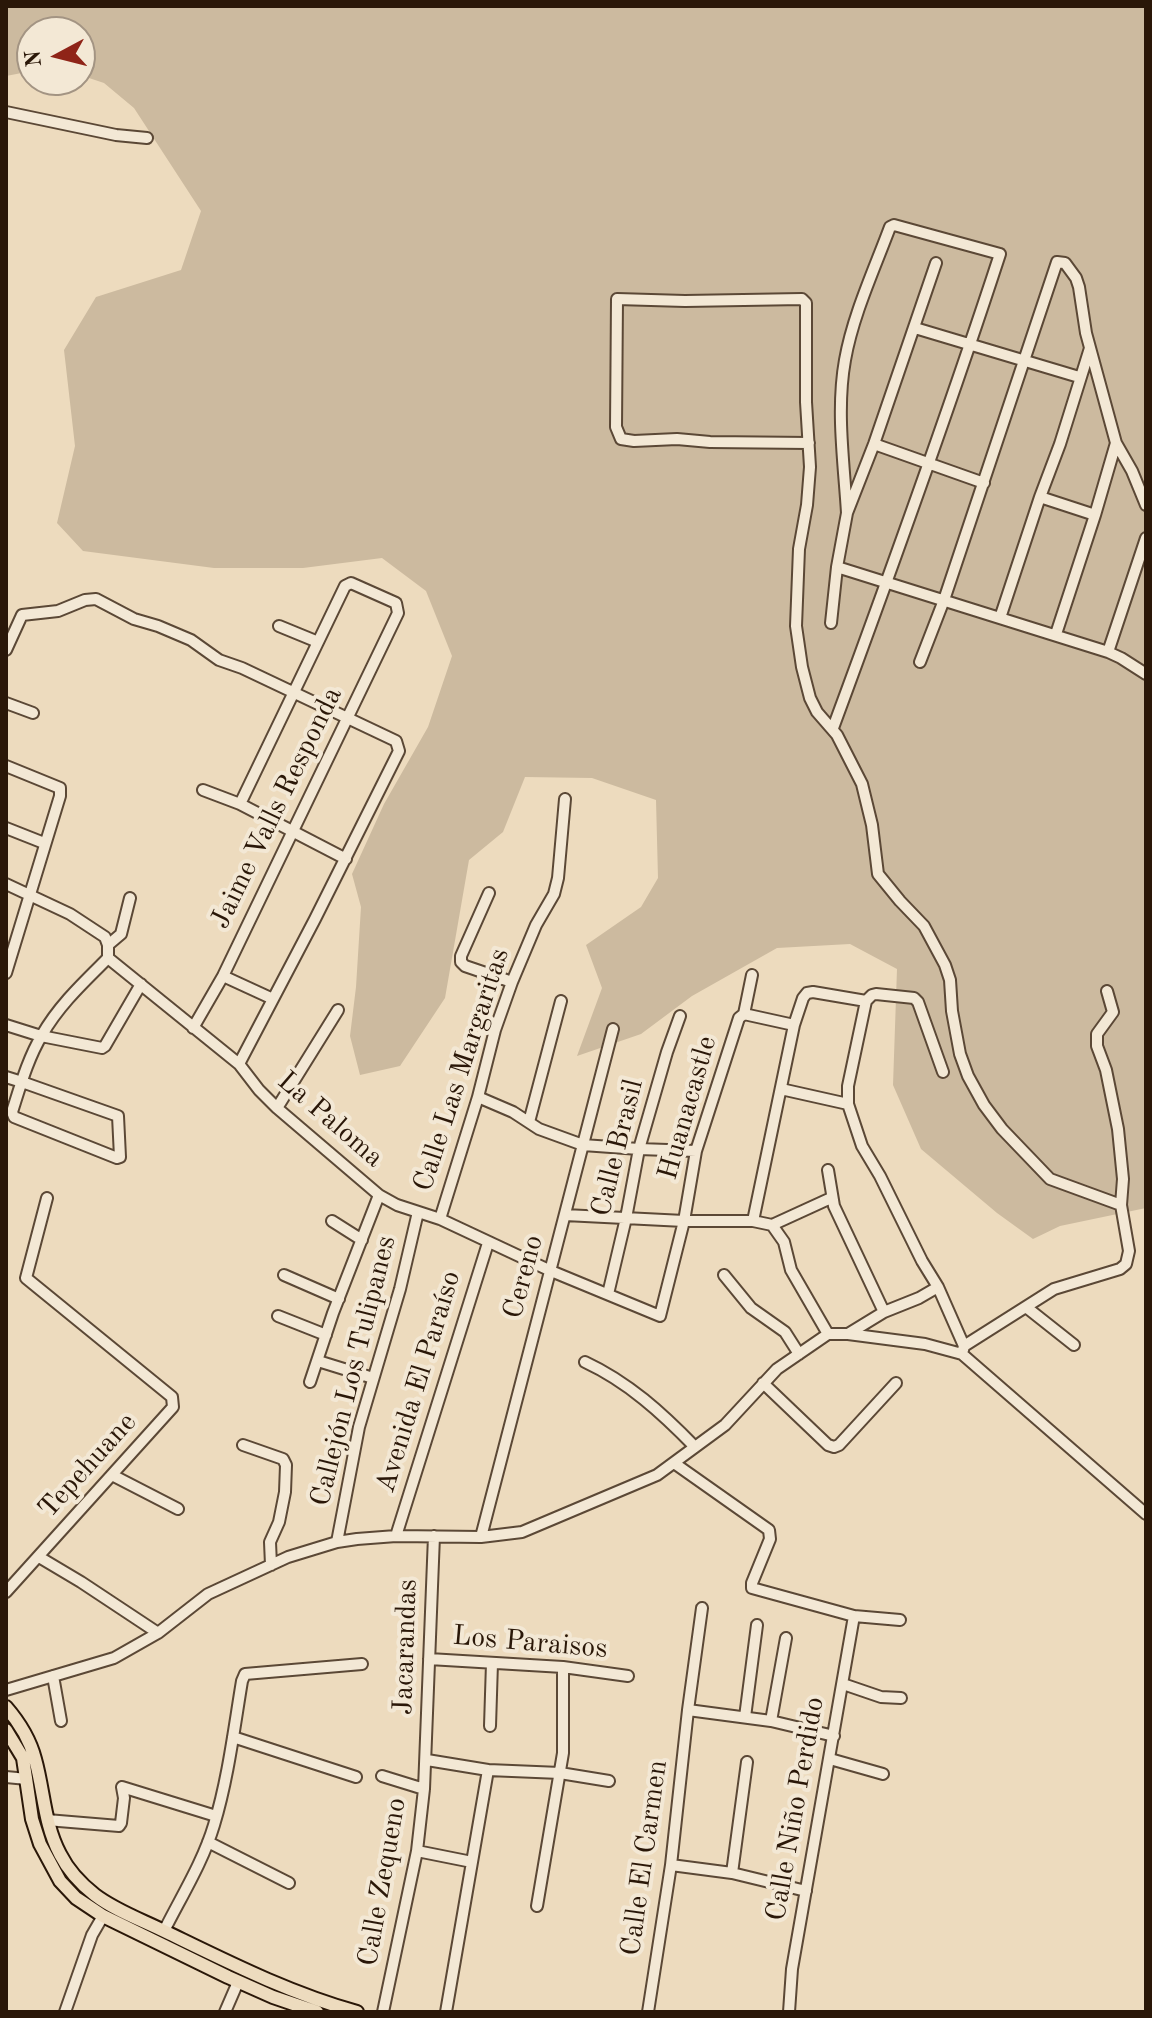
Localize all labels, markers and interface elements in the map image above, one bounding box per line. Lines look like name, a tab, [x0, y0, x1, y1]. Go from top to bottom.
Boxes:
north arrow	[16, 16, 96, 96]
text: N	[22, 49, 46, 68]
street label: Jaime Valls Responda	[204, 682, 350, 934]
street label: Calle Las Margaritas	[407, 944, 517, 1196]
street label: Huanacastle	[651, 1032, 725, 1184]
street label: La Paloma	[270, 1065, 390, 1175]
street label: Calle Brasil	[585, 1076, 651, 1220]
street label: Callejón Los Tulipanes	[304, 1232, 404, 1510]
street label: Cereno	[497, 1232, 551, 1322]
street label: Avenida El Paraíso	[369, 1267, 469, 1497]
street label: Tepehuane	[32, 1406, 144, 1526]
street label: Jacarandas	[387, 1578, 425, 1716]
street label: Los Paraisos	[451, 1619, 609, 1667]
street label: Calle Niño Perdido	[760, 1694, 832, 1924]
street label: Calle El Carmen	[615, 1758, 675, 1958]
street label: Calle Zequeno	[352, 1795, 414, 1969]

